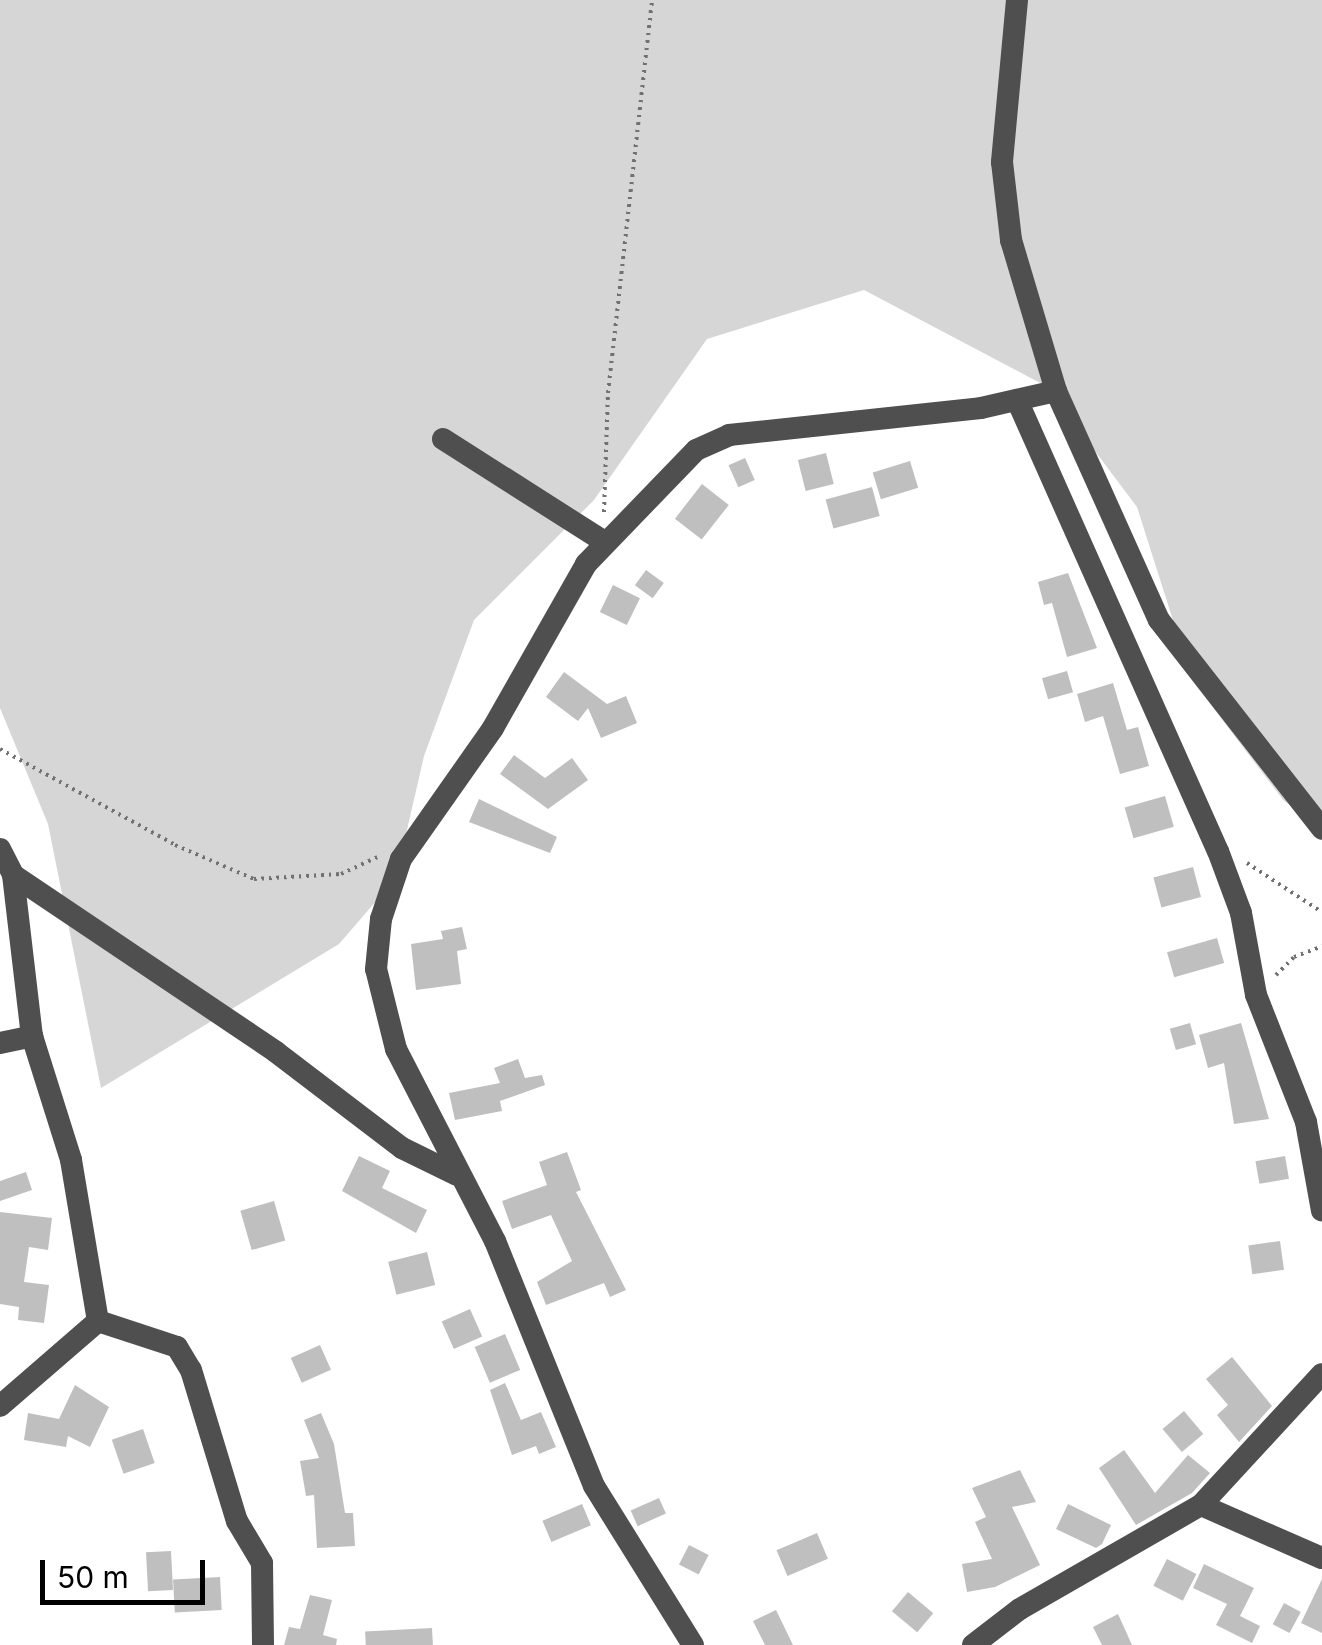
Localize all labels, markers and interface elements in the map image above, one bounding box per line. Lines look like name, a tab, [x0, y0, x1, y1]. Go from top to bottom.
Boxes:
scale bar	[45, 1540, 210, 1602]
text: 50 m	[57, 1559, 129, 1595]

